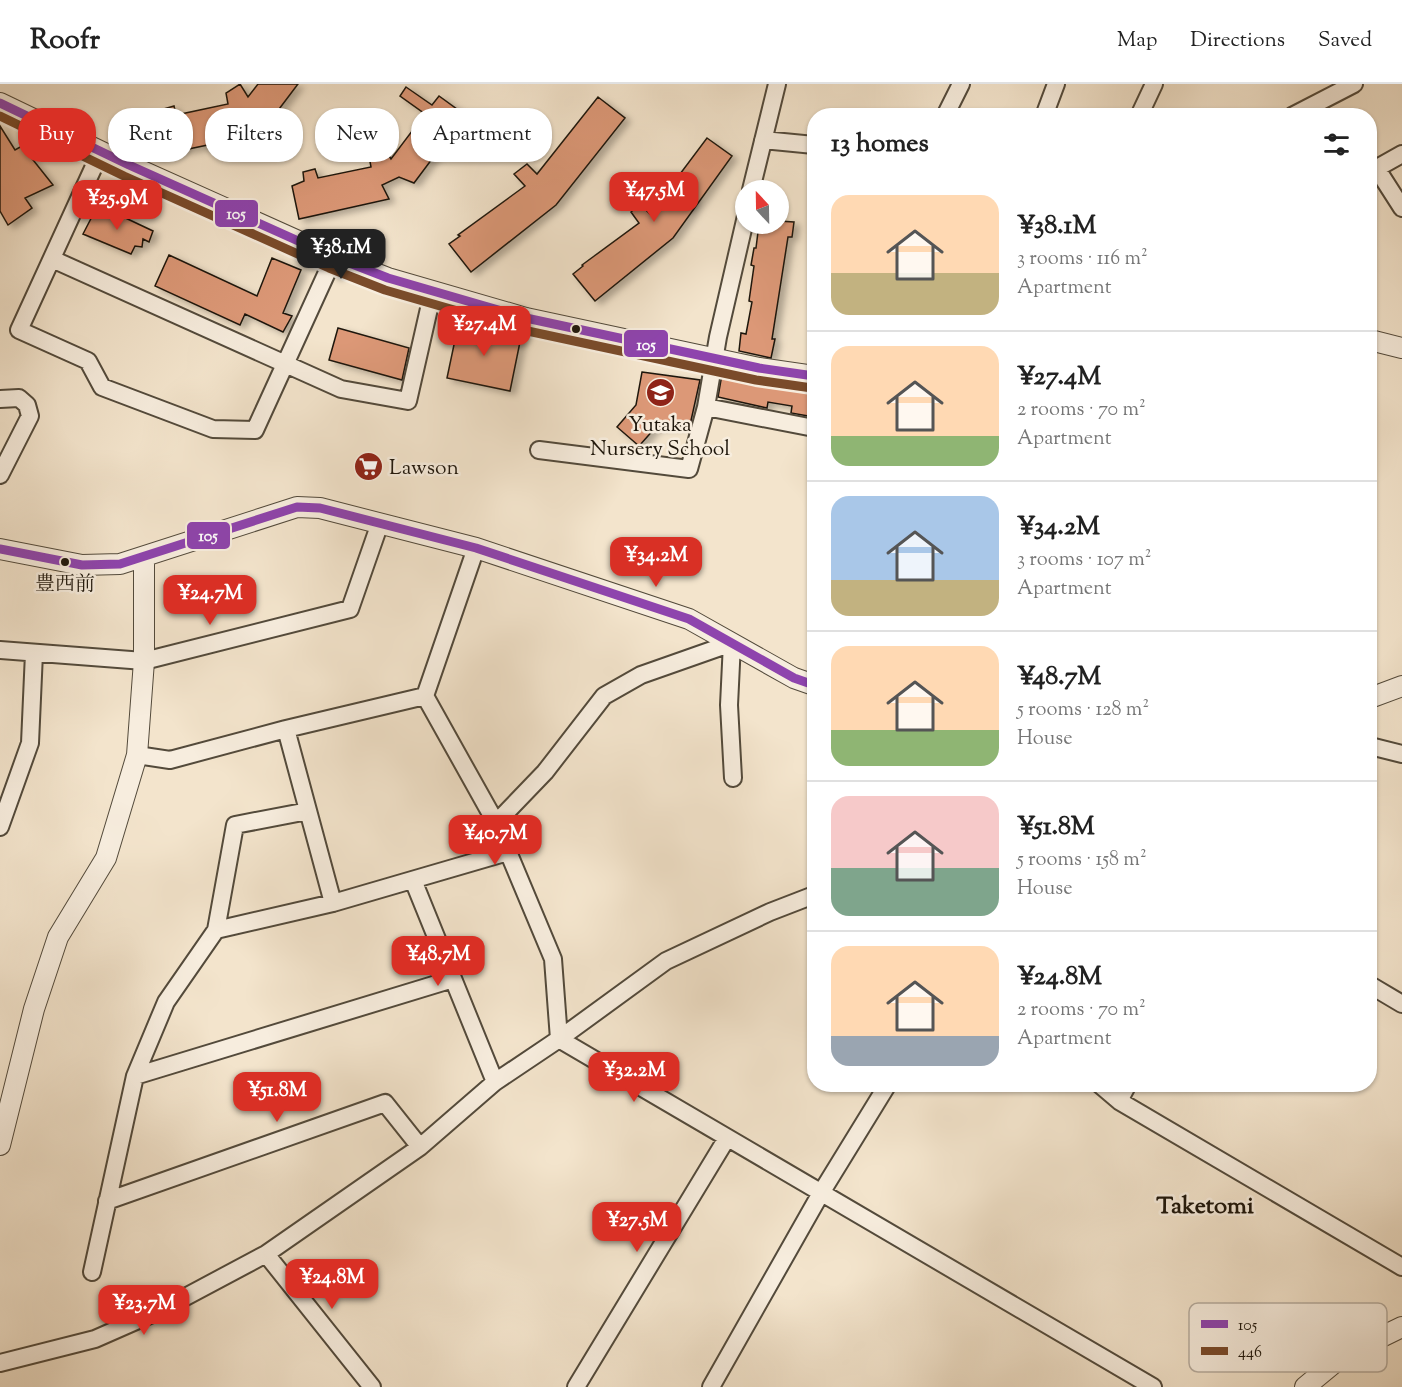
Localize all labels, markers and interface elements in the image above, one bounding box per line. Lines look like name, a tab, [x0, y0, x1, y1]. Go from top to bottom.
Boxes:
text: Roofr	[30, 21, 100, 61]
text: Map	[1117, 26, 1157, 56]
text: Directions	[1190, 26, 1285, 56]
text: Saved	[1318, 26, 1372, 56]
chip: Buy	[18, 108, 96, 162]
chip: Rent	[108, 108, 193, 162]
chip: Filters	[205, 108, 303, 162]
chip: New	[315, 108, 399, 162]
chip: Apartment	[411, 108, 552, 162]
text: 13 homes	[831, 126, 929, 163]
icon: filters	[1320, 128, 1353, 161]
pin: ¥47.5M	[605, 172, 703, 223]
text: ¥47.5M	[623, 177, 685, 206]
pin: ¥25.9M	[68, 180, 166, 231]
north arrow	[735, 180, 789, 234]
map controls	[735, 180, 789, 234]
text: ¥25.9M	[86, 185, 148, 214]
line badge: 105	[214, 199, 259, 228]
text: 105	[226, 204, 246, 227]
text: ¥38.1M	[1017, 208, 1096, 245]
icon: home	[879, 219, 951, 291]
pin: ¥38.1M	[292, 229, 390, 280]
text: ¥38.1M	[311, 234, 371, 263]
text: 3 rooms · 116 m²	[1017, 245, 1148, 274]
text: Apartment	[1017, 274, 1112, 303]
pin: ¥27.4M	[435, 306, 533, 357]
text: ¥27.4M	[452, 311, 516, 340]
unlabelled marker	[570, 323, 582, 335]
line badge: 105	[623, 329, 669, 358]
text: 105	[636, 335, 656, 358]
text: ¥27.4M	[1017, 359, 1101, 396]
icon: home	[879, 370, 951, 442]
school or university icon: Yutaka Nursery School	[644, 377, 676, 409]
text: 2 rooms · 70 m²	[1017, 396, 1146, 425]
place label: Yutaka Nursery School	[590, 411, 730, 465]
text: Apartment	[1017, 425, 1112, 454]
supermarket icon: Lawson	[352, 451, 384, 483]
place label: Lawson	[389, 454, 459, 484]
text: ¥34.2M	[1017, 509, 1100, 546]
icon: home	[879, 520, 951, 592]
line badge: 105	[186, 521, 231, 550]
text: 105	[198, 526, 218, 549]
pin: ¥34.2M	[607, 537, 705, 588]
text: ¥34.2M	[624, 542, 688, 571]
text: 3 rooms · 107 m²	[1017, 546, 1151, 575]
marker: 豊西前	[59, 556, 71, 568]
place label: 豊西前	[35, 571, 95, 600]
pin: ¥24.7M	[161, 575, 259, 626]
text: Apartment	[1017, 575, 1112, 604]
text: ¥24.7M	[177, 580, 243, 609]
text: ¥48.7M	[1017, 659, 1101, 696]
icon: home	[879, 670, 951, 742]
text: 5 rooms · 128 m²	[1017, 696, 1149, 725]
text: House	[1017, 725, 1072, 754]
text: ¥51.8M	[1017, 809, 1095, 846]
pin: ¥40.7M	[446, 815, 544, 866]
text: ¥40.7M	[463, 820, 527, 849]
icon: home	[879, 820, 951, 892]
text: 5 rooms · 158 m²	[1017, 846, 1147, 875]
text: House	[1017, 875, 1072, 904]
pin: ¥48.7M	[389, 936, 487, 987]
text: ¥48.7M	[406, 941, 470, 970]
text: ¥24.8M	[1017, 959, 1102, 996]
icon: home	[879, 970, 951, 1042]
text: 2 rooms · 70 m²	[1017, 996, 1146, 1025]
text: Apartment	[1017, 1025, 1112, 1054]
pin: ¥32.2M	[585, 1052, 683, 1103]
text: ¥32.2M	[602, 1057, 666, 1086]
pin: ¥51.8M	[228, 1072, 326, 1123]
text: ¥51.8M	[247, 1077, 307, 1106]
district label: Taketomi	[1156, 1190, 1254, 1224]
pin: ¥27.5M	[588, 1202, 686, 1253]
text: ¥27.5M	[606, 1207, 668, 1236]
pin: ¥24.8M	[283, 1259, 381, 1310]
text: ¥24.8M	[299, 1264, 365, 1293]
pin: ¥23.7M	[95, 1285, 193, 1336]
text: ¥23.7M	[112, 1290, 176, 1319]
legend	[1189, 1303, 1387, 1372]
text: 105	[1238, 1315, 1258, 1338]
text: 446	[1238, 1342, 1262, 1365]

